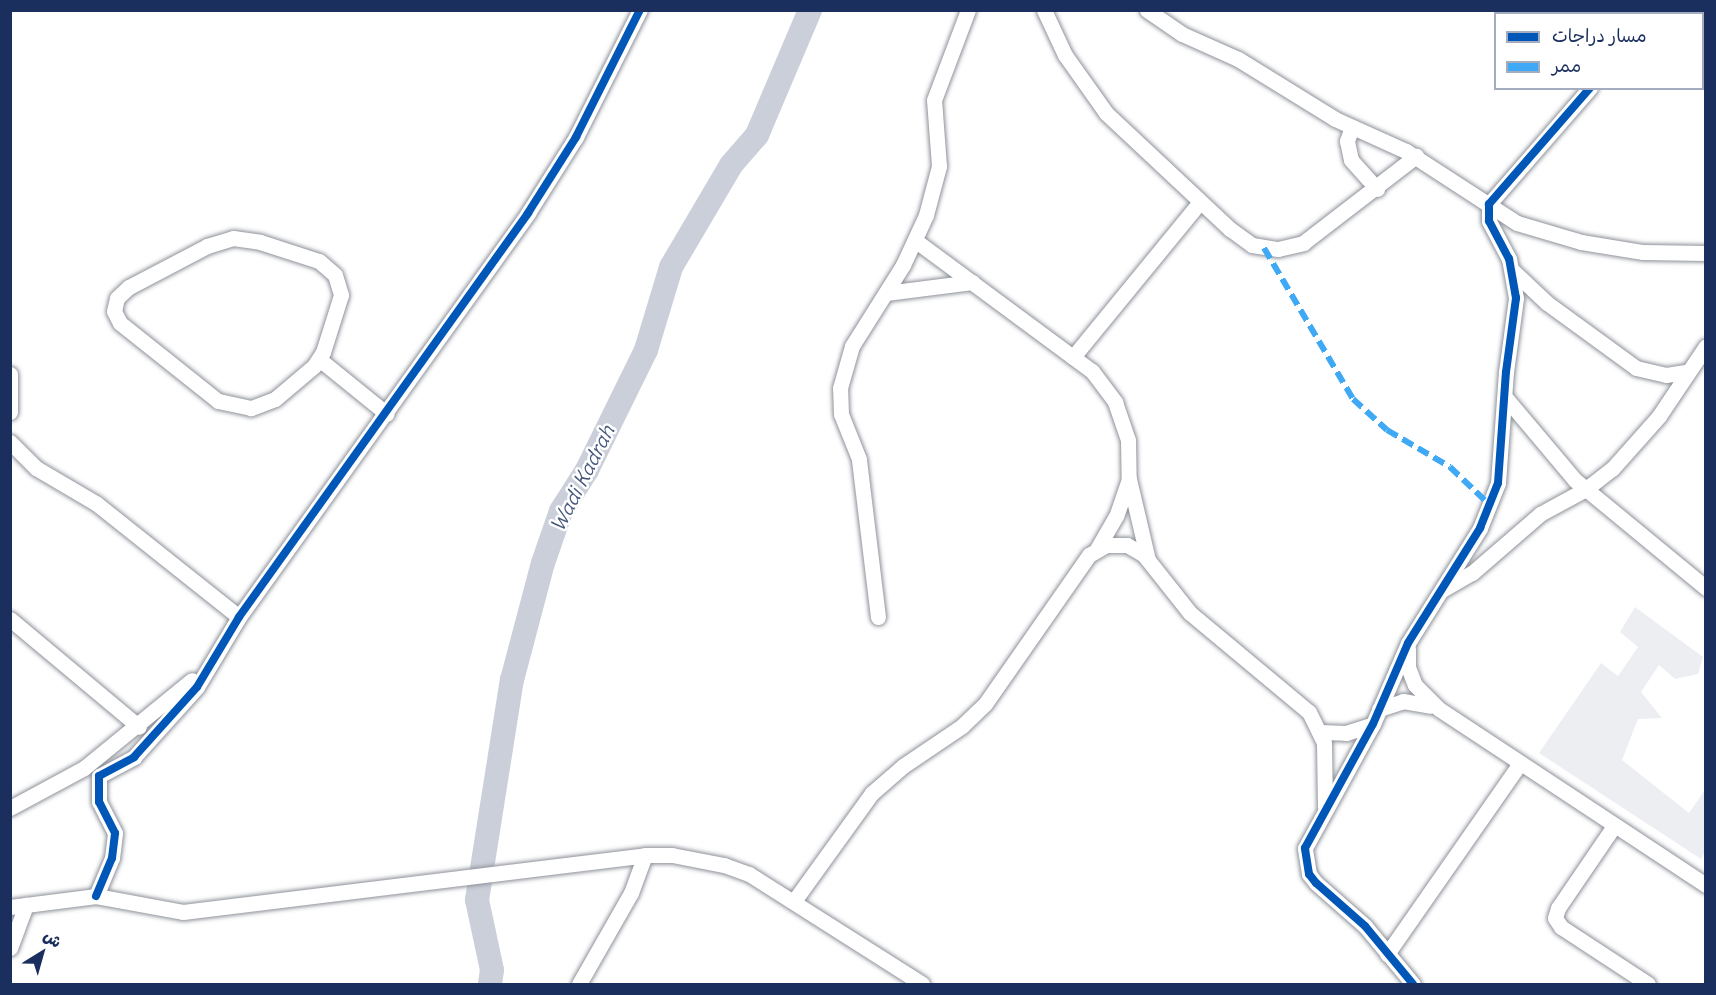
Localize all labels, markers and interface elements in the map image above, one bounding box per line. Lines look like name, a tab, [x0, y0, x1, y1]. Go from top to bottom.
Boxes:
legend	[1494, 12, 1704, 90]
text: مسار دراجات	[1552, 24, 1647, 47]
text: ممر	[1552, 54, 1581, 77]
water label: Wadi Kadrah	[545, 421, 619, 535]
north arrow	[12, 923, 72, 983]
text: ش	[40, 925, 66, 952]

